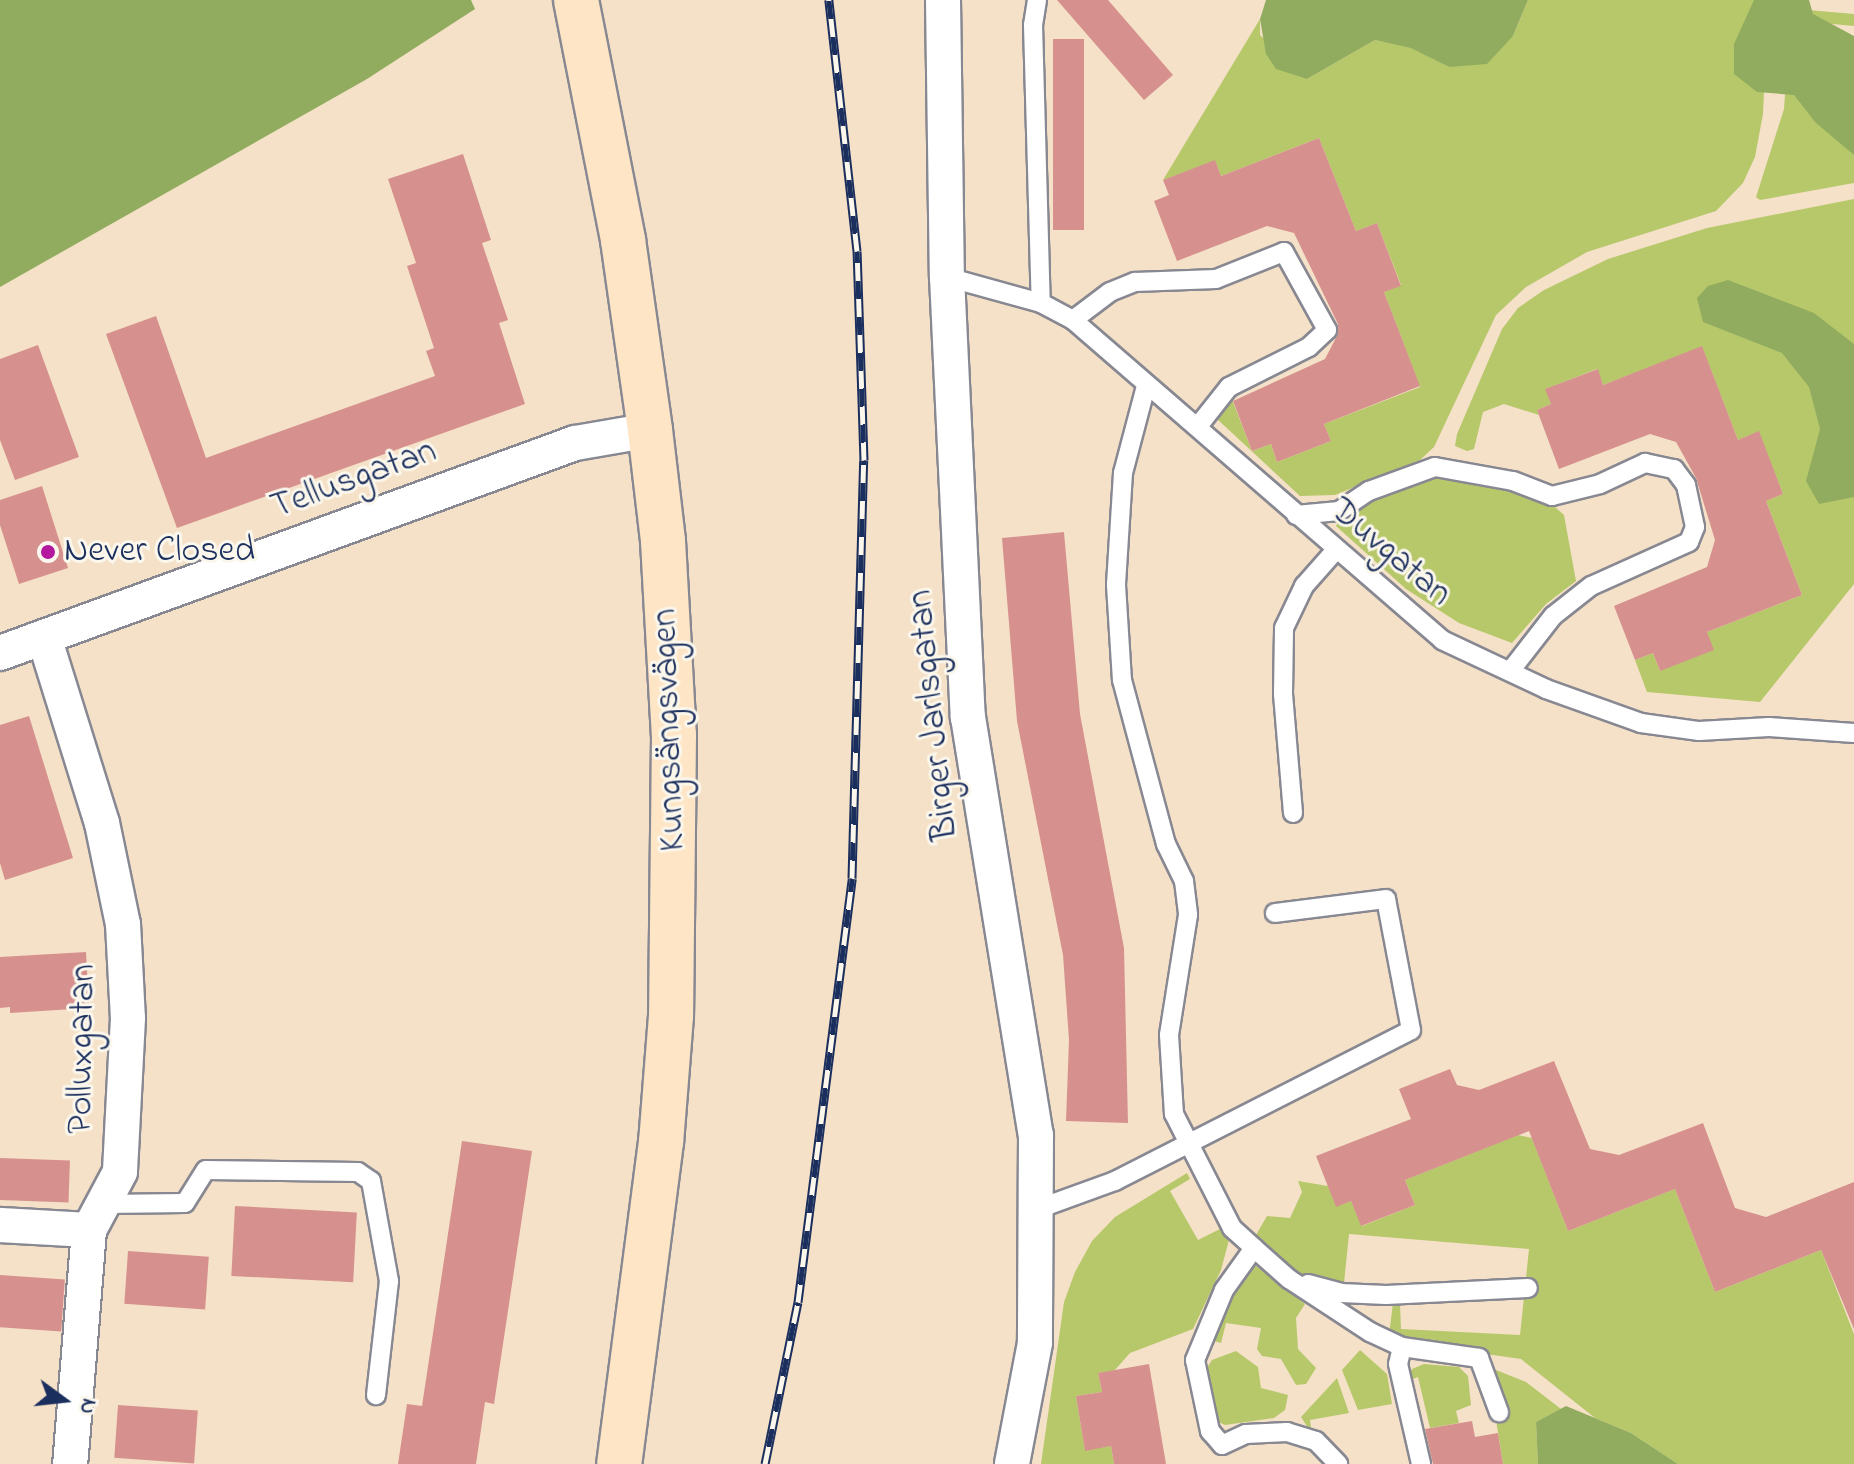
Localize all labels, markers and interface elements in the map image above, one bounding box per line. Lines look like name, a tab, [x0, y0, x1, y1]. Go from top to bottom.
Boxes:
street label: Tellusgatan	[266, 430, 442, 530]
street label: Duvgatan	[1320, 490, 1460, 616]
place label: Never Closed	[64, 530, 255, 574]
marker: Never Closed	[39, 543, 57, 561]
street label: Birger Jarlsgatan	[899, 588, 969, 842]
street label: Kungsängsvägen	[644, 608, 696, 852]
street label: Polluxgatan	[60, 964, 106, 1134]
north arrow	[24, 1360, 104, 1440]
text: N	[70, 1395, 105, 1418]

